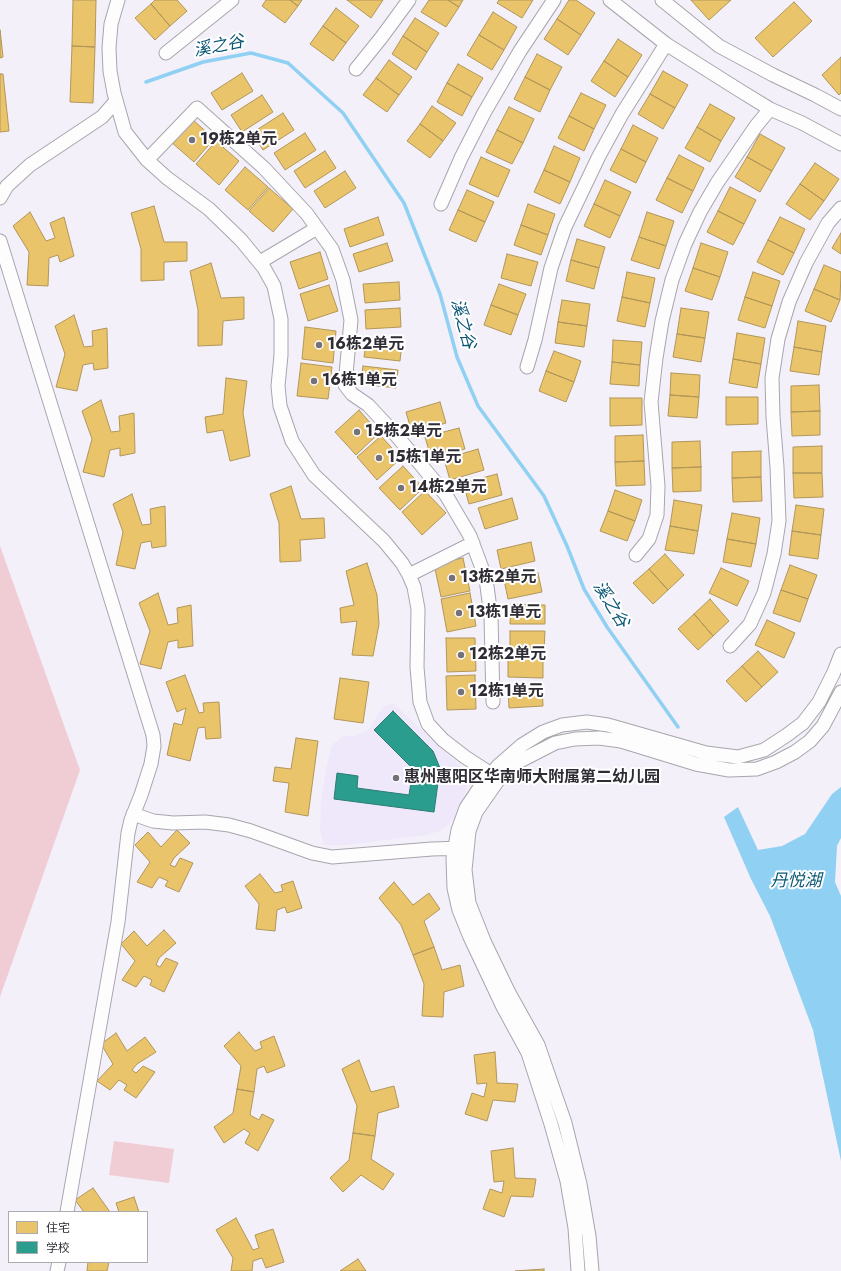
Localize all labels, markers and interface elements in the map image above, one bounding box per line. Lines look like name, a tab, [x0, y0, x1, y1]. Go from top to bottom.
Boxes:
water label: 溪之谷	[192, 32, 246, 62]
place label: 19栋2单元	[200, 130, 277, 150]
marker: 19栋2单元	[187, 135, 197, 145]
water label: 溪之谷	[446, 297, 478, 351]
place label: 16栋2单元	[327, 335, 404, 355]
marker: 16栋2单元	[314, 340, 324, 350]
place label: 16栋1单元	[322, 371, 397, 391]
marker: 16栋1单元	[309, 376, 319, 386]
place label: 15栋2单元	[365, 422, 442, 442]
marker: 15栋2单元	[352, 427, 362, 437]
place label: 15栋1单元	[387, 448, 462, 468]
marker: 15栋1单元	[374, 453, 384, 463]
place label: 14栋2单元	[409, 478, 487, 498]
marker: 14栋2单元	[396, 483, 406, 493]
place label: 13栋2单元	[460, 568, 537, 588]
marker: 13栋2单元	[447, 573, 457, 583]
water label: 溪之谷	[588, 578, 632, 632]
place label: 13栋1单元	[467, 603, 541, 623]
marker: 13栋1单元	[454, 608, 464, 618]
place label: 12栋2单元	[469, 645, 546, 665]
marker: 12栋2单元	[456, 650, 466, 660]
place label: 12栋1单元	[469, 682, 544, 702]
marker: 12栋1单元	[456, 687, 466, 697]
place label: 惠州惠阳区华南师大附属第二幼儿园	[404, 768, 660, 788]
marker: 惠州惠阳区华南师大附属第二幼儿园	[391, 773, 401, 783]
water label: 丹悦湖	[771, 872, 821, 892]
legend	[8, 1211, 148, 1263]
text: 住宅	[46, 1219, 70, 1237]
text: 学校	[46, 1239, 70, 1257]

